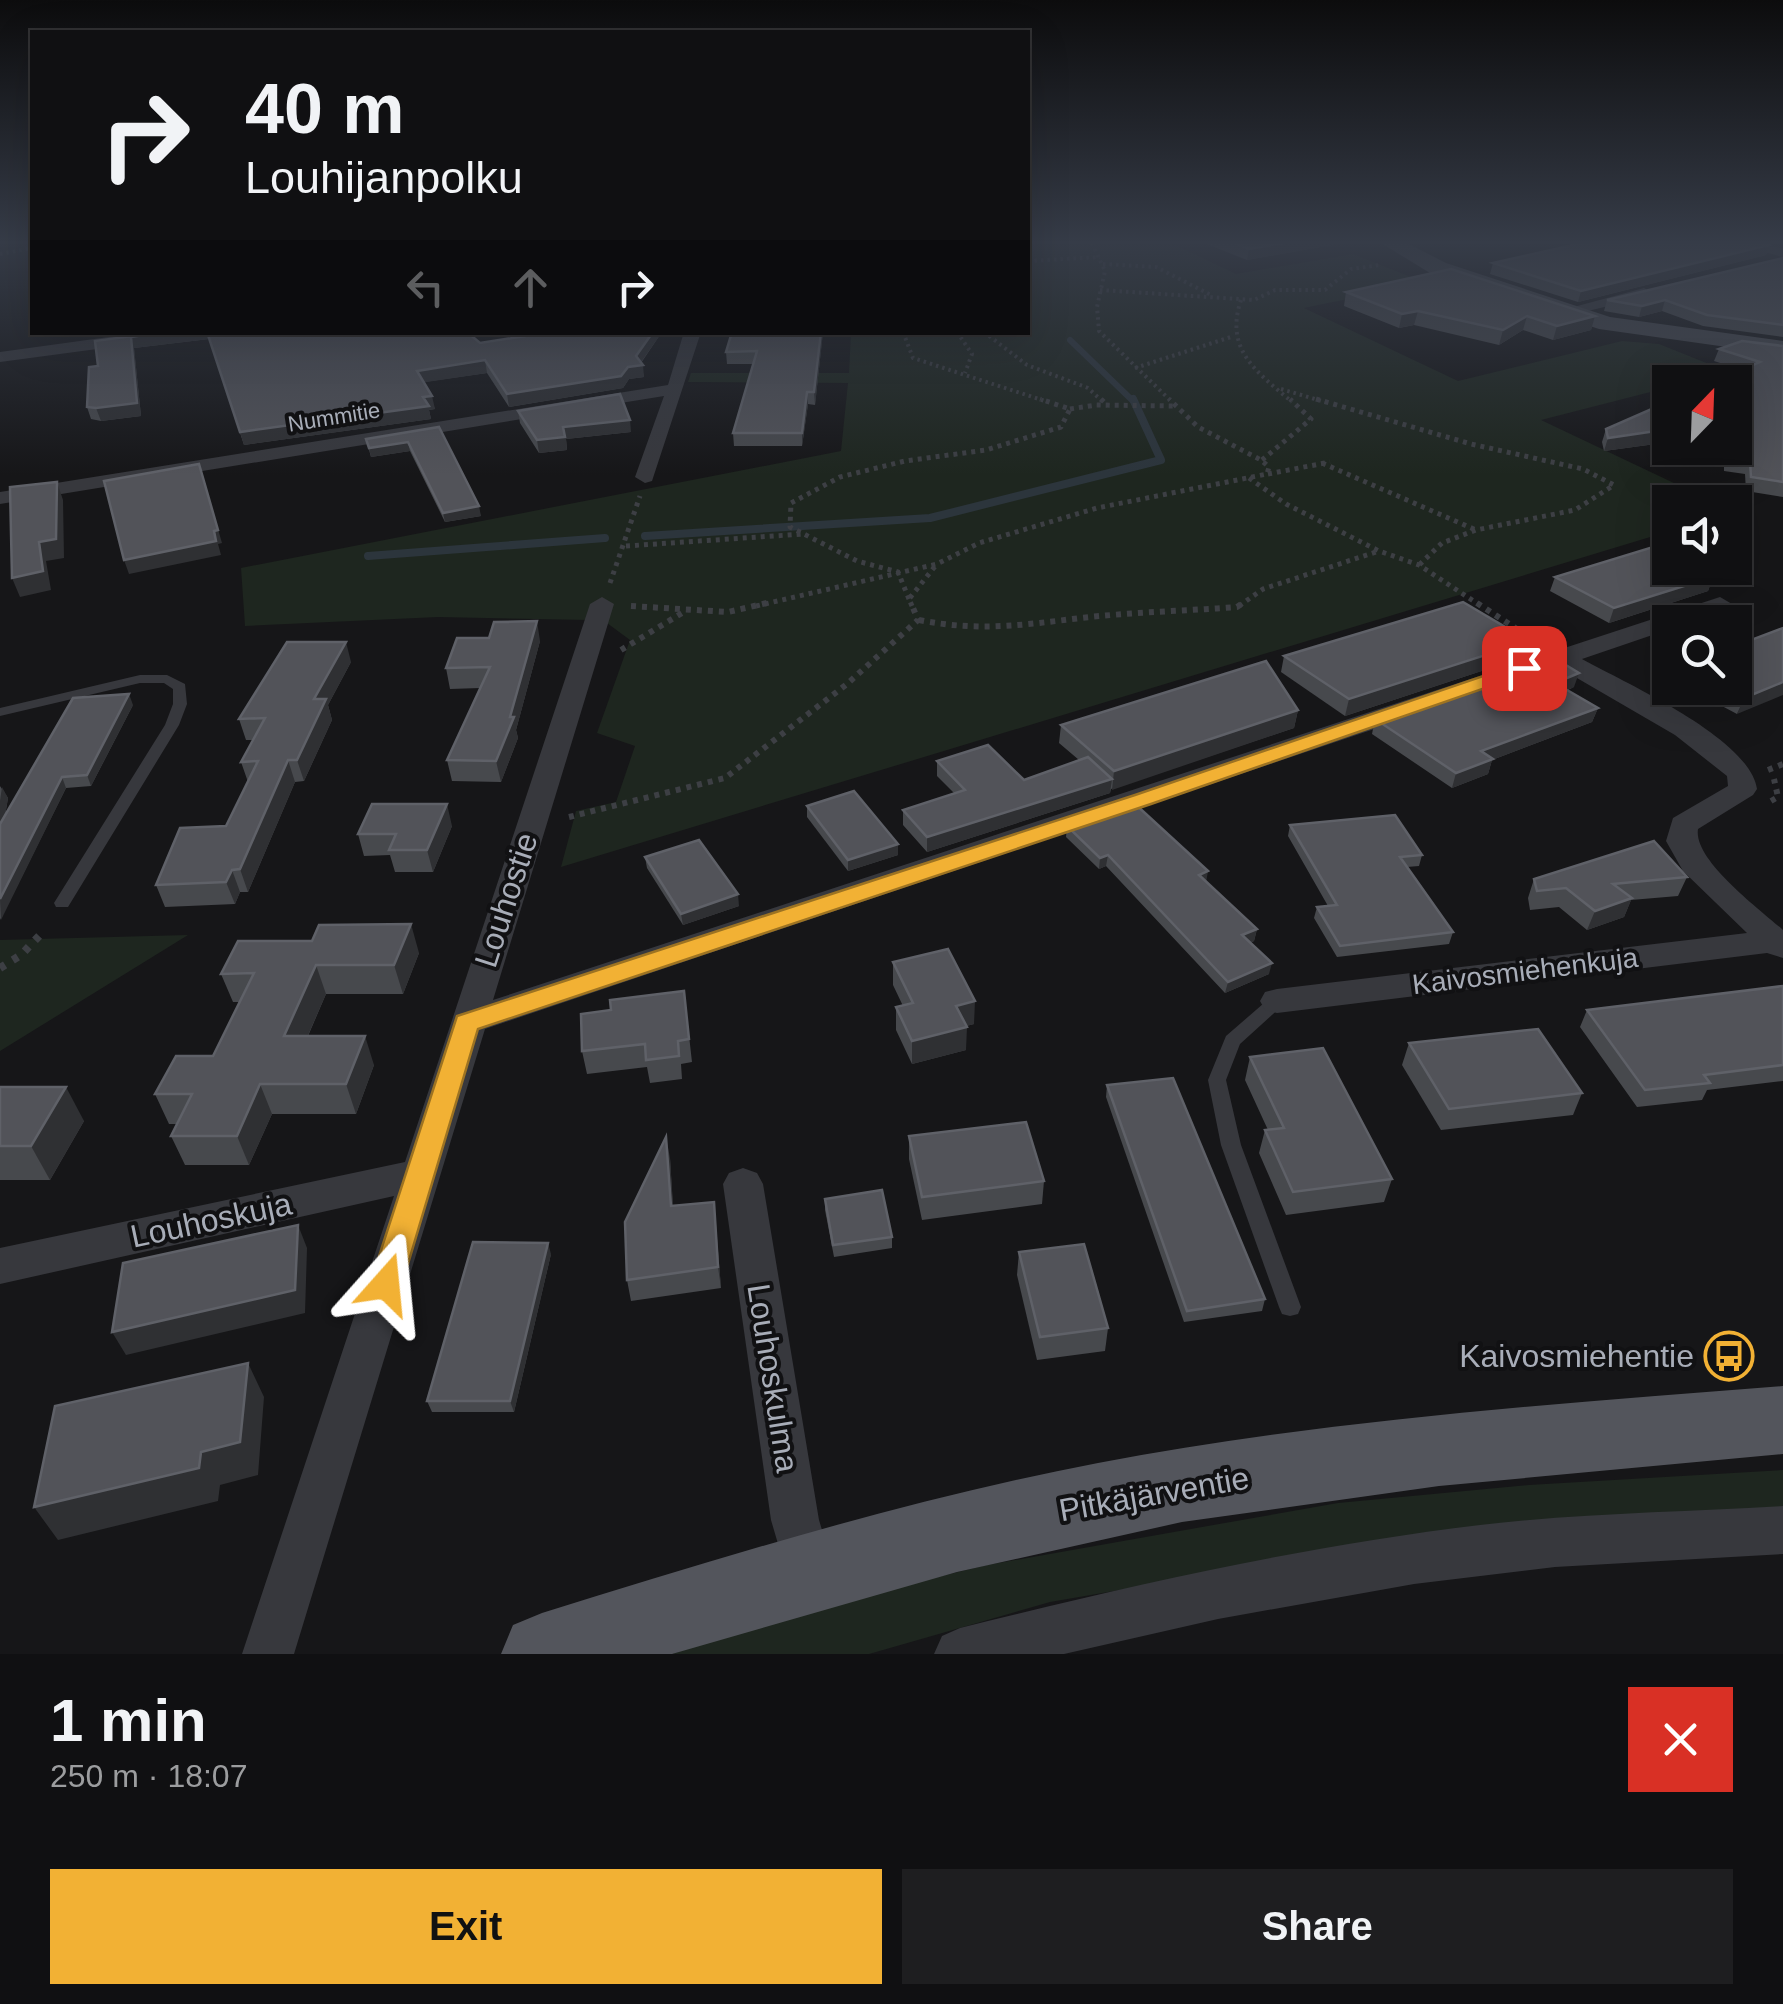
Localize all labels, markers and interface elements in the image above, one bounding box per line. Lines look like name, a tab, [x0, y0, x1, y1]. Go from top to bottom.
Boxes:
icon: right	[80, 70, 210, 200]
text: 40 m	[245, 70, 405, 148]
text: Louhijanpolku	[245, 152, 523, 203]
icon: left	[398, 260, 453, 315]
icon: ahead	[503, 260, 558, 315]
icon: right	[608, 260, 663, 315]
north arrow	[1652, 365, 1752, 465]
map controls	[1652, 365, 1752, 705]
street label: Nummitie	[286, 397, 382, 437]
button: sound	[1652, 485, 1752, 585]
button: search	[1652, 605, 1752, 705]
pin	[1482, 626, 1567, 711]
icon: arrive	[1497, 641, 1552, 696]
street label: Louhostie	[467, 828, 545, 972]
street label: Kaivosmiehenkuja	[1410, 942, 1640, 1000]
street label: Louhoskuja	[127, 1185, 295, 1255]
position arrow	[334, 1232, 438, 1336]
street label: Louhoskulma	[740, 1281, 806, 1475]
bus stop icon: Kaivosmiehentie	[1703, 1330, 1755, 1382]
place label: Kaivosmiehentie	[1459, 1338, 1694, 1374]
street label: Pitkäjärventie	[1056, 1460, 1252, 1528]
text: 1 min	[50, 1687, 207, 1754]
button: close	[1628, 1687, 1733, 1792]
text: 250 m · 18:07	[50, 1758, 247, 1794]
button: Exit	[50, 1869, 882, 1984]
button: Share	[902, 1869, 1733, 1984]

